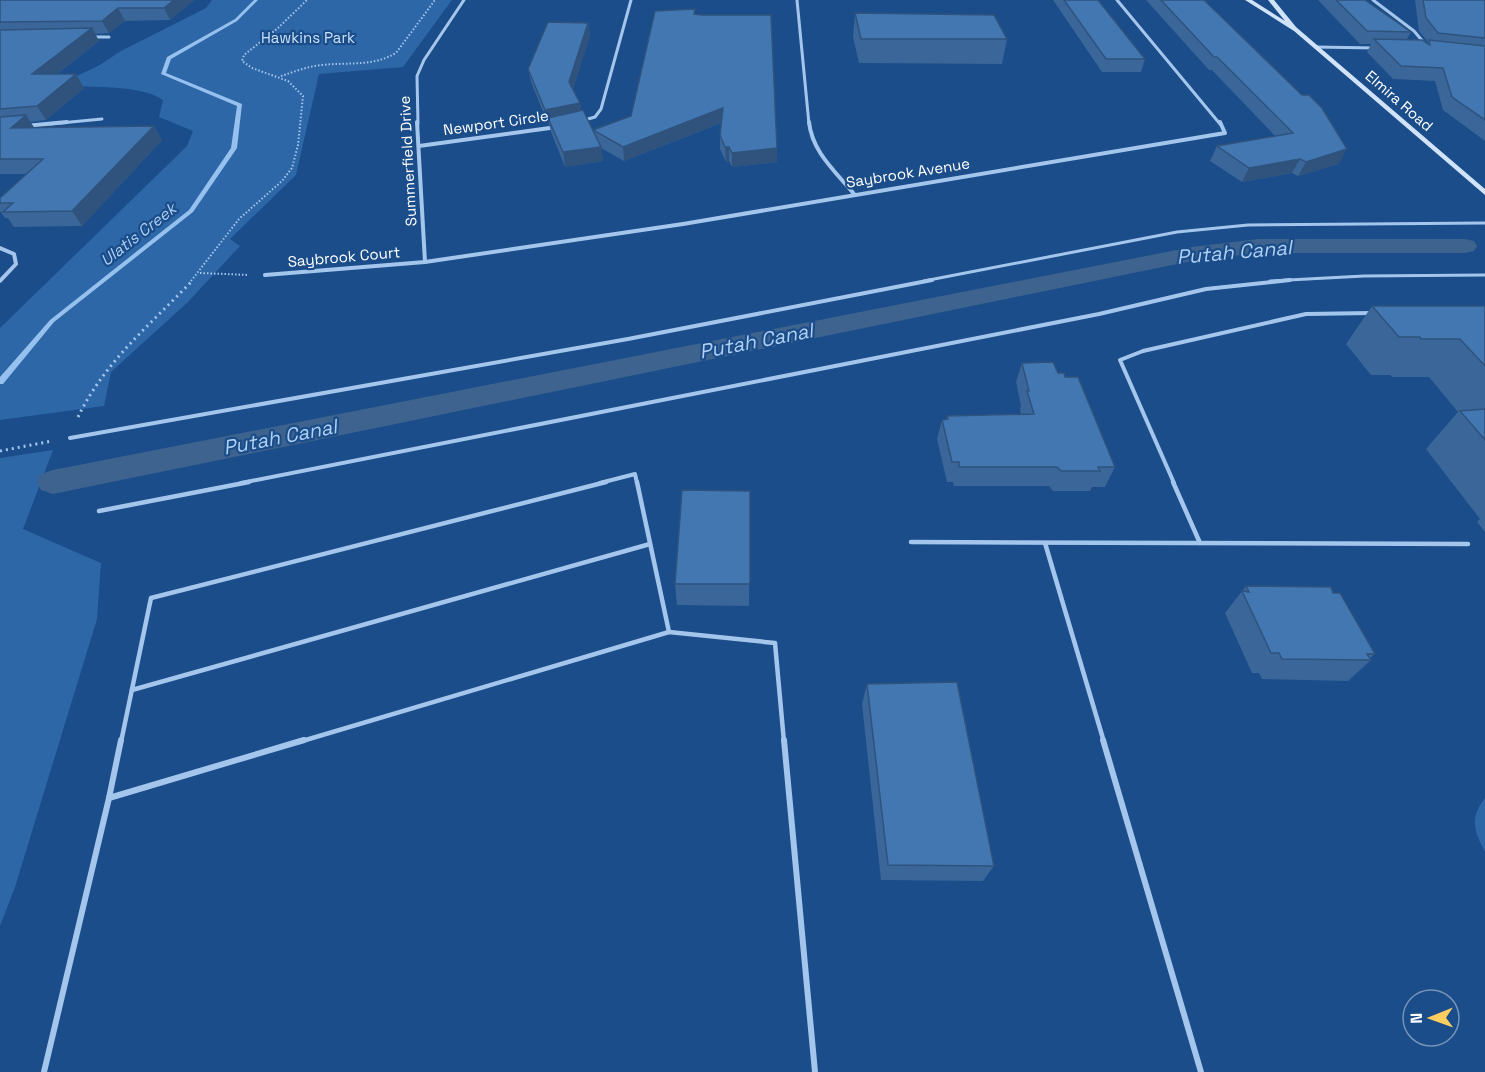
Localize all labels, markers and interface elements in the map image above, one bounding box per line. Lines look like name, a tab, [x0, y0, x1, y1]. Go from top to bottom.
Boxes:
park label: Hawkins Park	[261, 28, 355, 47]
street label: Elmira Road	[1362, 66, 1437, 135]
street label: Summerfield Drive	[395, 95, 420, 227]
street label: Newport Circle	[442, 106, 550, 139]
street label: Saybrook Avenue	[845, 153, 971, 192]
water label: Ulatis Creek	[96, 197, 182, 271]
water label: Putah Canal	[1175, 234, 1295, 270]
street label: Saybrook Court	[287, 242, 401, 271]
water label: Putah Canal	[697, 317, 817, 365]
water label: Putah Canal	[221, 413, 341, 461]
north arrow	[1401, 988, 1461, 1048]
text: N	[1406, 1013, 1427, 1024]

